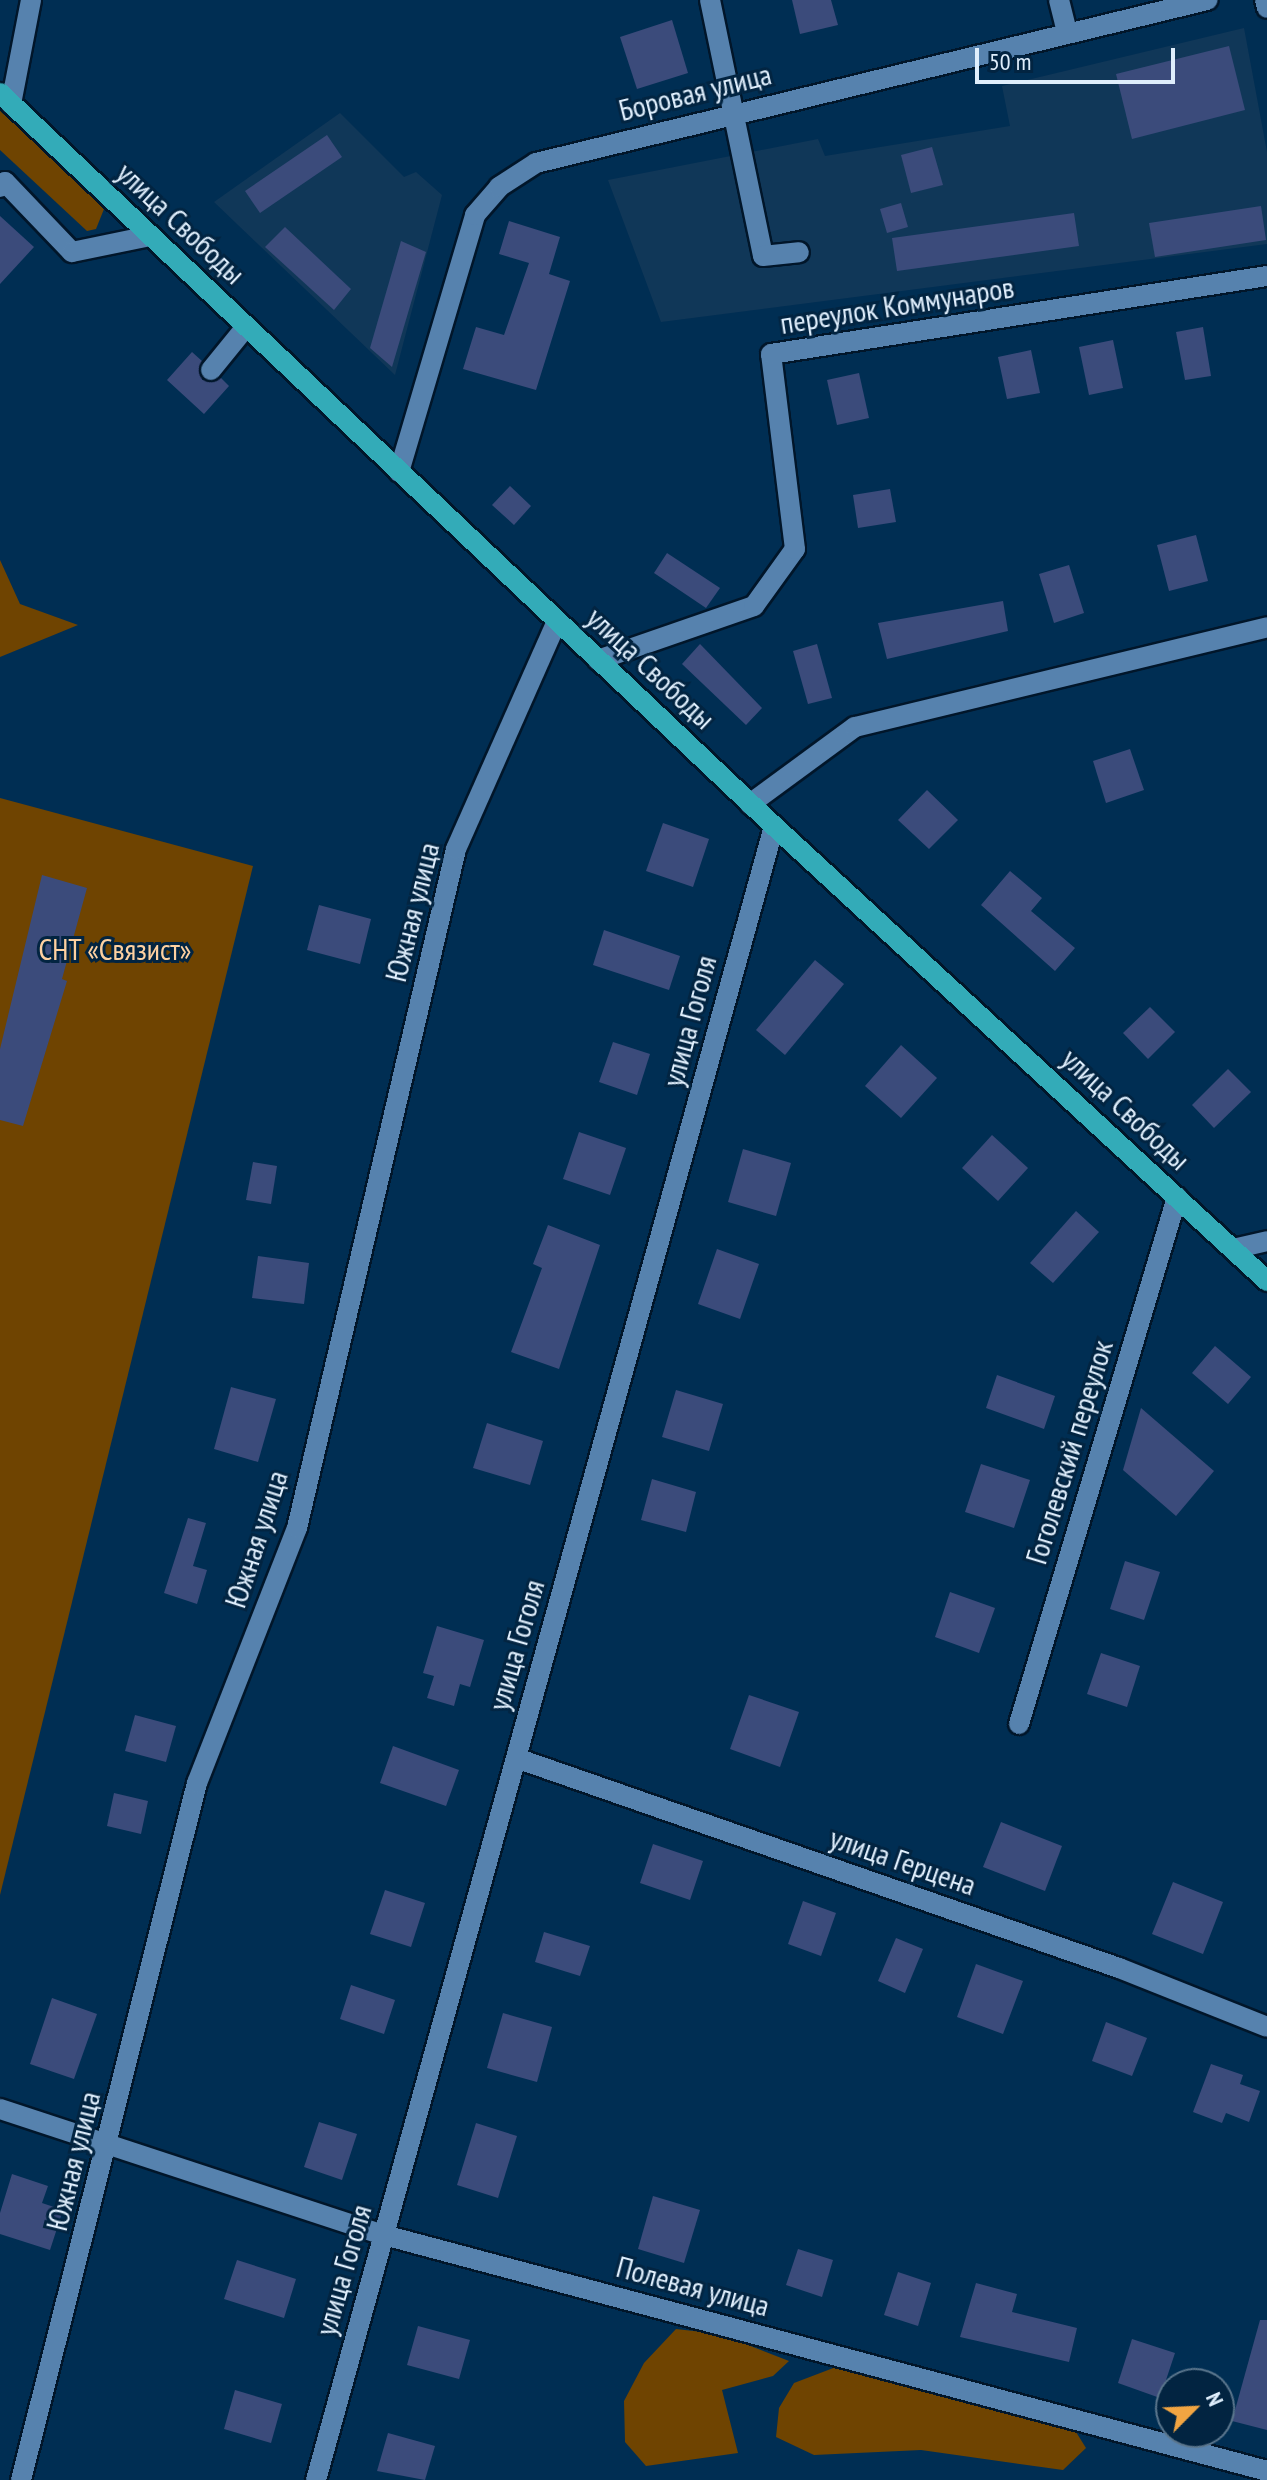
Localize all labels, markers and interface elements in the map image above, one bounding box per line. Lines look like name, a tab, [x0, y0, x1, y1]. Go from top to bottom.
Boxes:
scale bar	[979, 32, 1179, 82]
text: 50 m	[989, 46, 1031, 77]
street label: Боровая улица	[615, 56, 775, 128]
street label: улица Свободы	[110, 155, 252, 291]
street label: переулок Коммунаров	[777, 269, 1017, 341]
street label: улица Свободы	[580, 600, 722, 736]
street label: Южная улица	[377, 839, 447, 985]
park label: СНТ «Связист»	[38, 931, 192, 967]
street label: улица Гоголя	[654, 952, 724, 1090]
street label: улица Свободы	[1055, 1041, 1197, 1177]
street label: Гоголевский переулок	[1018, 1336, 1120, 1568]
street label: Южная улица	[217, 1466, 295, 1612]
street label: улица Гоголя	[480, 1576, 552, 1714]
street label: улица Герцена	[825, 1819, 981, 1903]
street label: Южная улица	[38, 2088, 108, 2234]
street label: улица Гоголя	[307, 2201, 379, 2339]
street label: Полевая улица	[613, 2248, 773, 2324]
north arrow	[1155, 2368, 1235, 2448]
text: N	[1200, 2388, 1230, 2410]

